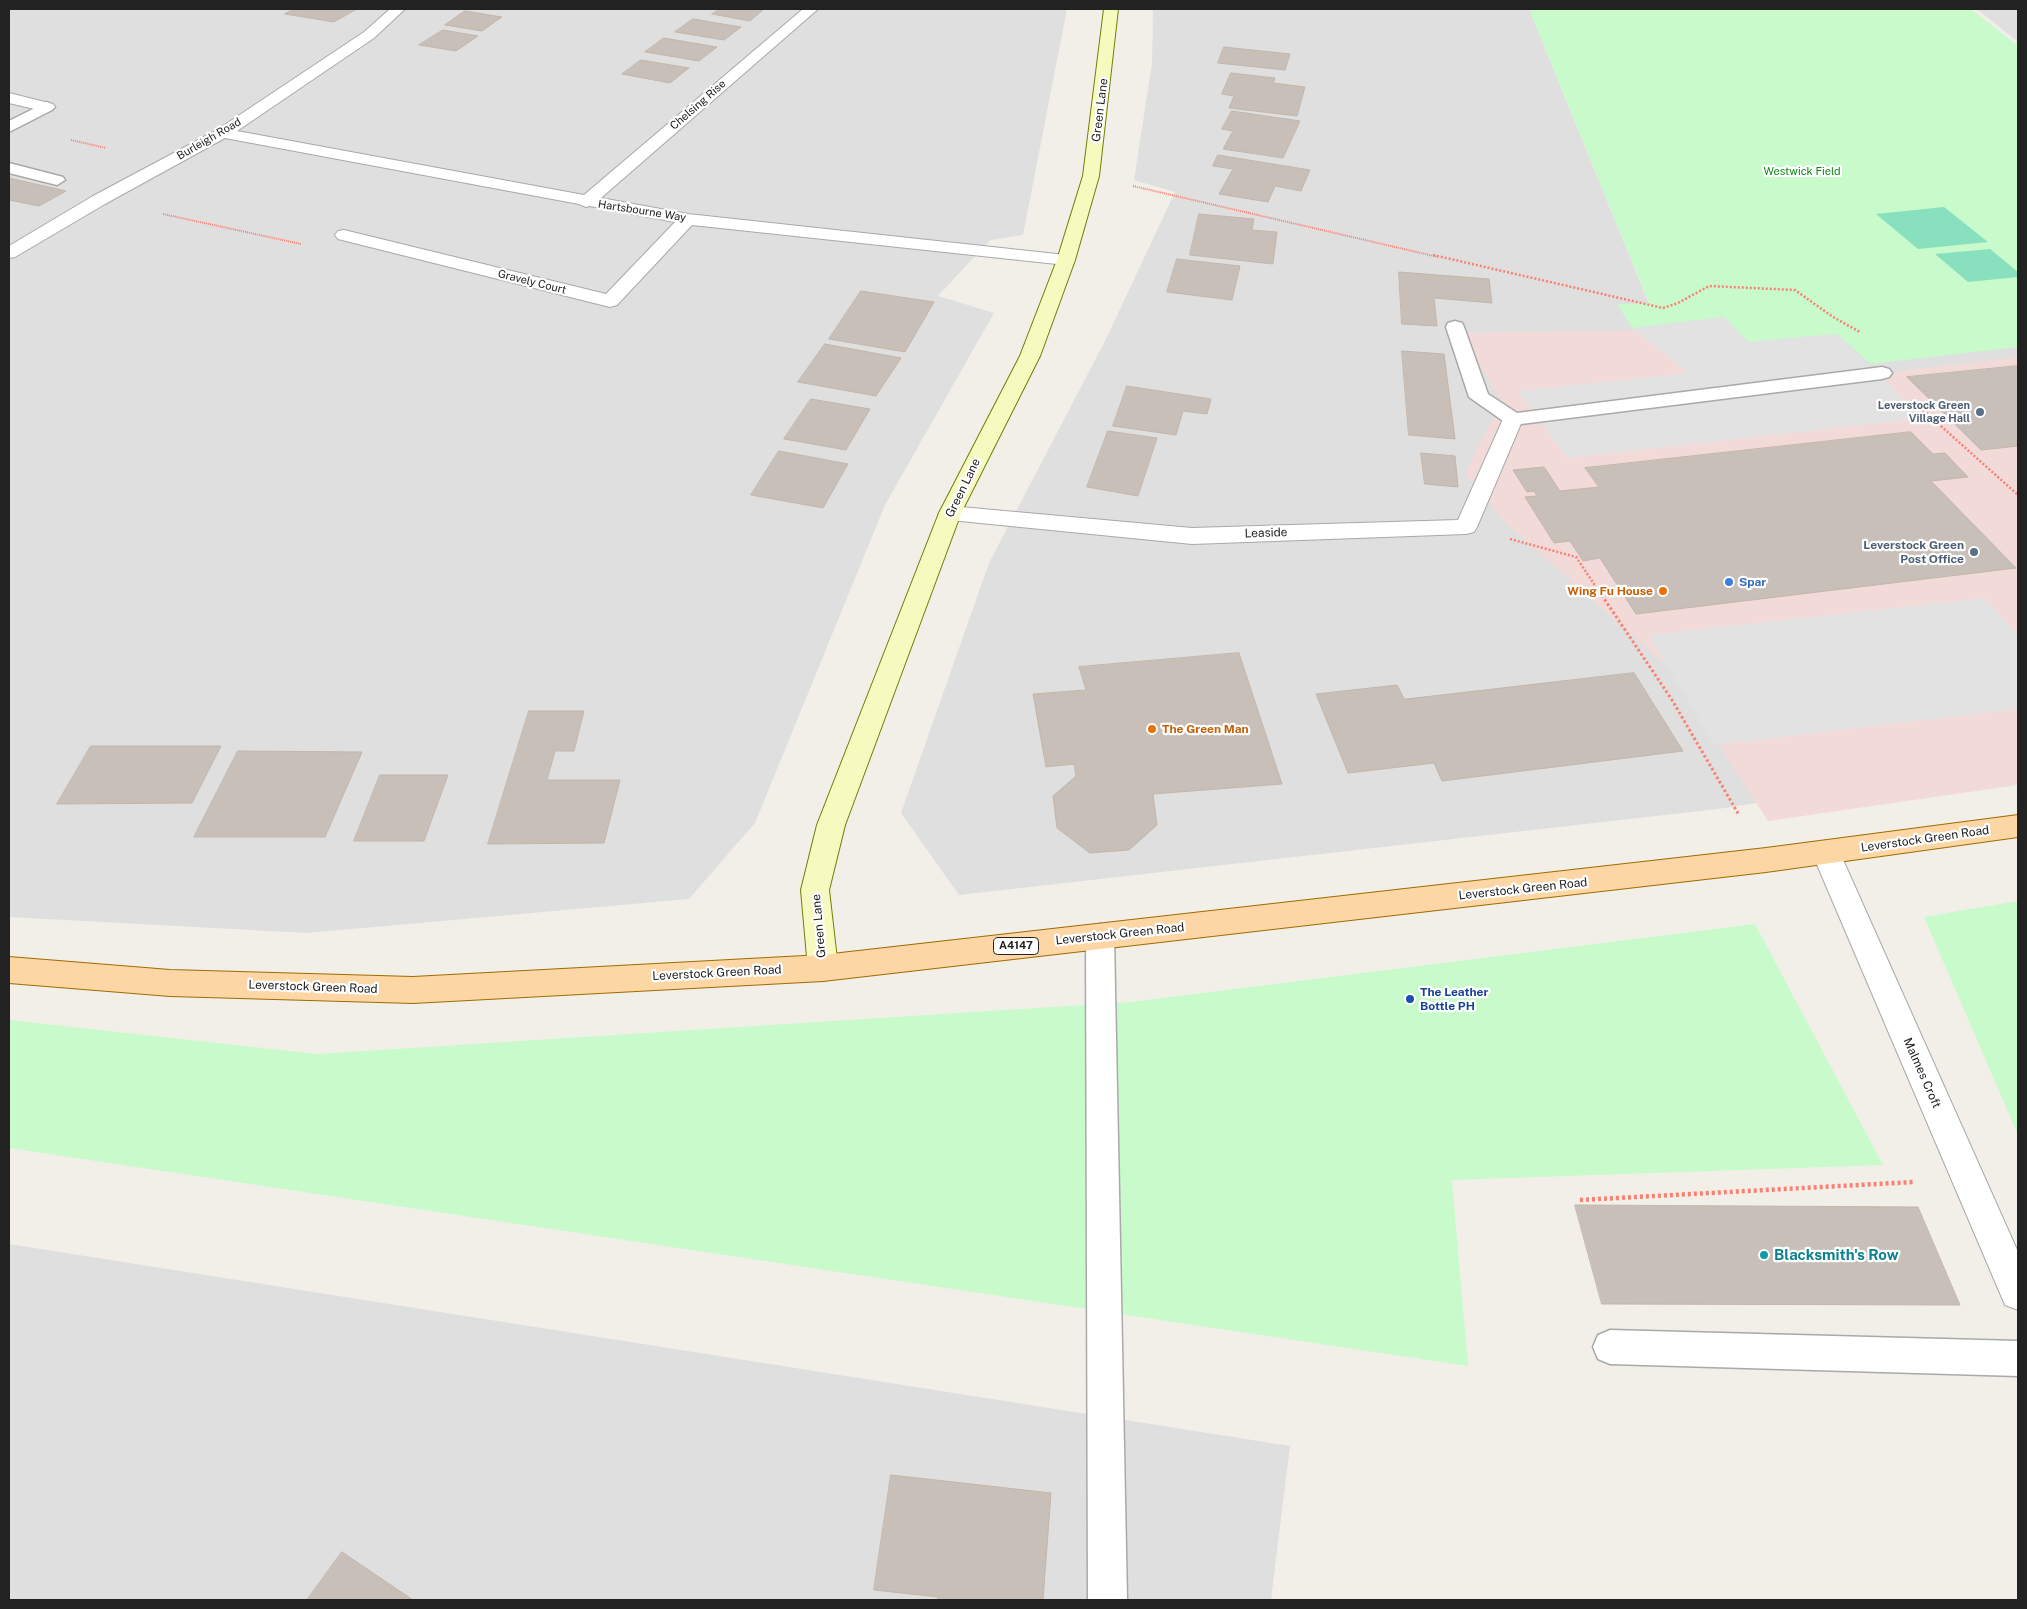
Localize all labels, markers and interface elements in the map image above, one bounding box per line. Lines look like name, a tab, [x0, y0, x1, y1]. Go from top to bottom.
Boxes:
street label: Chelsing Rise	[667, 77, 729, 133]
street label: Green Lane	[1089, 77, 1111, 143]
street label: Burleigh Road	[175, 115, 243, 163]
park label: Westwick Field	[1763, 165, 1841, 179]
street label: Hartsbourne Way	[597, 198, 687, 224]
street label: Gravely Court	[496, 267, 568, 297]
place label: Leverstock Green Village Hall	[1878, 399, 1970, 425]
marker: Leverstock Green Village Hall	[1974, 406, 1986, 418]
street label: Green Lane	[943, 456, 983, 520]
street label: Leaside	[1244, 525, 1288, 541]
place label: Leverstock Green Post Office	[1863, 538, 1964, 566]
marker: Leverstock Green Post Office	[1968, 546, 1980, 558]
place label: Spar	[1739, 575, 1766, 589]
marker: Spar	[1723, 576, 1735, 588]
place label: Wing Fu House	[1567, 584, 1653, 598]
marker: Wing Fu House	[1657, 585, 1669, 597]
place label: The Green Man	[1162, 722, 1249, 736]
marker: The Green Man	[1146, 723, 1158, 735]
street label: Leverstock Green Road	[1860, 823, 1990, 855]
street label: Leverstock Green Road	[1458, 875, 1588, 903]
street label: Green Lane	[809, 894, 829, 958]
street label: Leverstock Green Road	[1055, 920, 1185, 948]
road number: A4147	[994, 938, 1038, 954]
street label: Leverstock Green Road	[652, 962, 782, 984]
street label: Leverstock Green Road	[248, 978, 378, 996]
place label: The Leather Bottle PH	[1420, 985, 1488, 1013]
marker: The Leather Bottle PH	[1404, 993, 1416, 1005]
street label: Malmes Croft	[1900, 1036, 1944, 1110]
place label: Blacksmith's Row	[1774, 1246, 1899, 1264]
marker: Blacksmith's Row	[1758, 1249, 1770, 1261]

